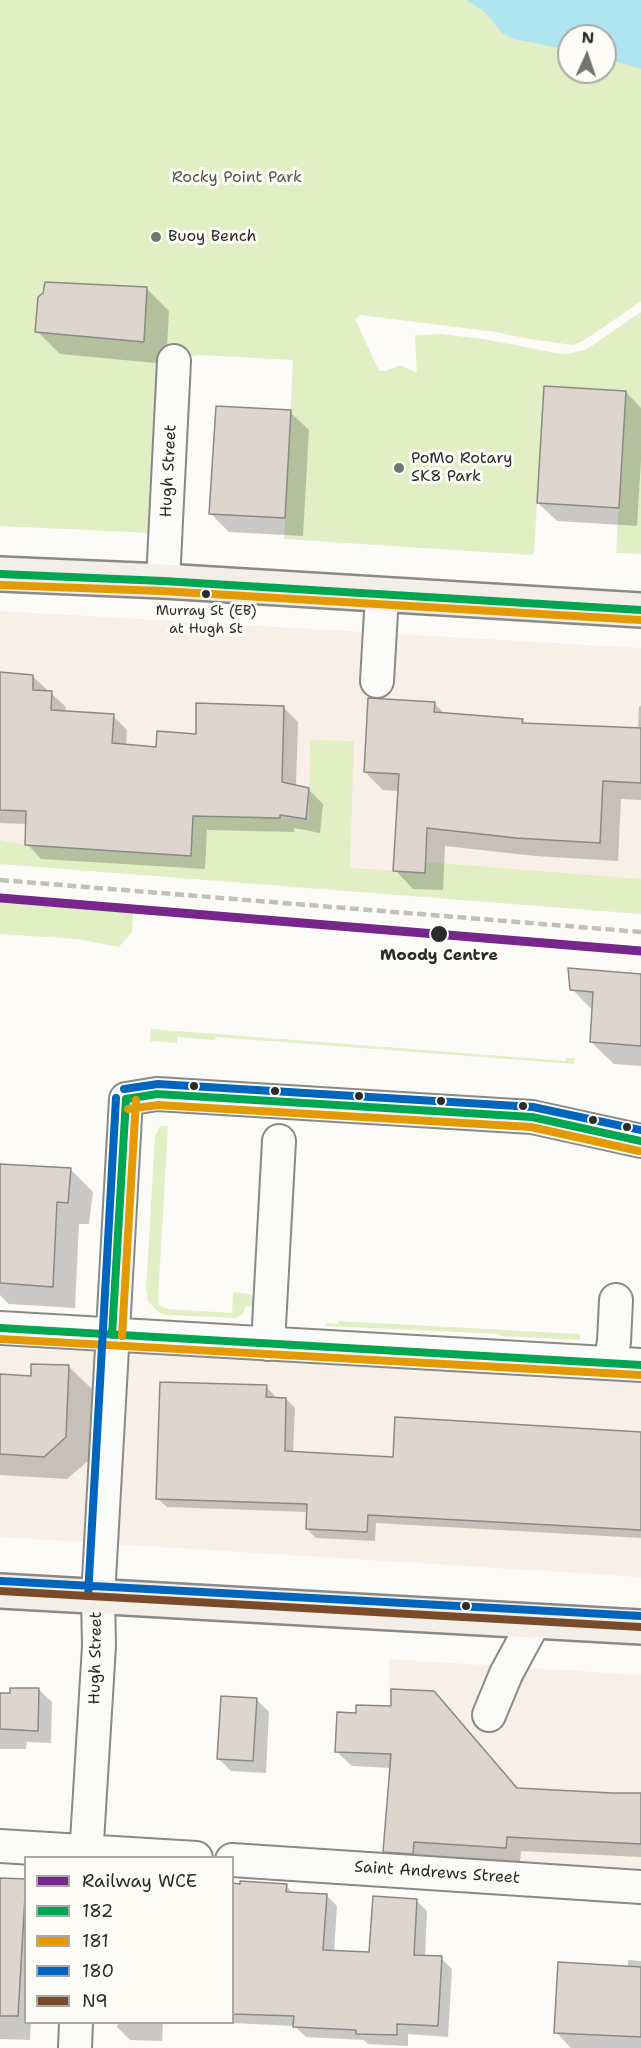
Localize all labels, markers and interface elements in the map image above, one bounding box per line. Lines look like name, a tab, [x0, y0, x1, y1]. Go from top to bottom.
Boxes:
north arrow	[557, 24, 617, 84]
text: N	[581, 27, 595, 48]
park label: Rocky Point Park	[172, 168, 302, 188]
place label: Buoy Bench	[168, 227, 257, 247]
marker: Buoy Bench	[149, 230, 163, 244]
street label: Hugh Street	[157, 424, 181, 518]
place label: PoMo Rotary SK8 Park	[411, 449, 512, 487]
marker: PoMo Rotary SK8 Park	[392, 461, 406, 475]
marker: Murray St (EB) at Hugh St	[200, 588, 212, 600]
place label: Murray St (EB) at Hugh St	[156, 603, 256, 636]
marker: Moody Centre	[429, 924, 449, 944]
place label: Moody Centre	[380, 946, 498, 966]
unlabelled marker	[188, 1080, 200, 1092]
unlabelled marker	[269, 1085, 281, 1097]
unlabelled marker	[353, 1090, 365, 1102]
unlabelled marker	[435, 1095, 447, 1107]
unlabelled marker	[517, 1100, 529, 1112]
unlabelled marker	[587, 1114, 599, 1126]
unlabelled marker	[621, 1121, 633, 1133]
unlabelled marker	[460, 1600, 472, 1612]
street label: Hugh Street	[86, 1611, 106, 1705]
legend	[24, 1856, 234, 2024]
street label: Saint Andrews Street	[354, 1858, 520, 1888]
text: Railway WCE	[82, 1869, 197, 1893]
text: 182	[82, 1899, 113, 1923]
text: 181	[82, 1929, 109, 1953]
text: 180	[82, 1959, 114, 1983]
text: N9	[82, 1989, 108, 2013]

